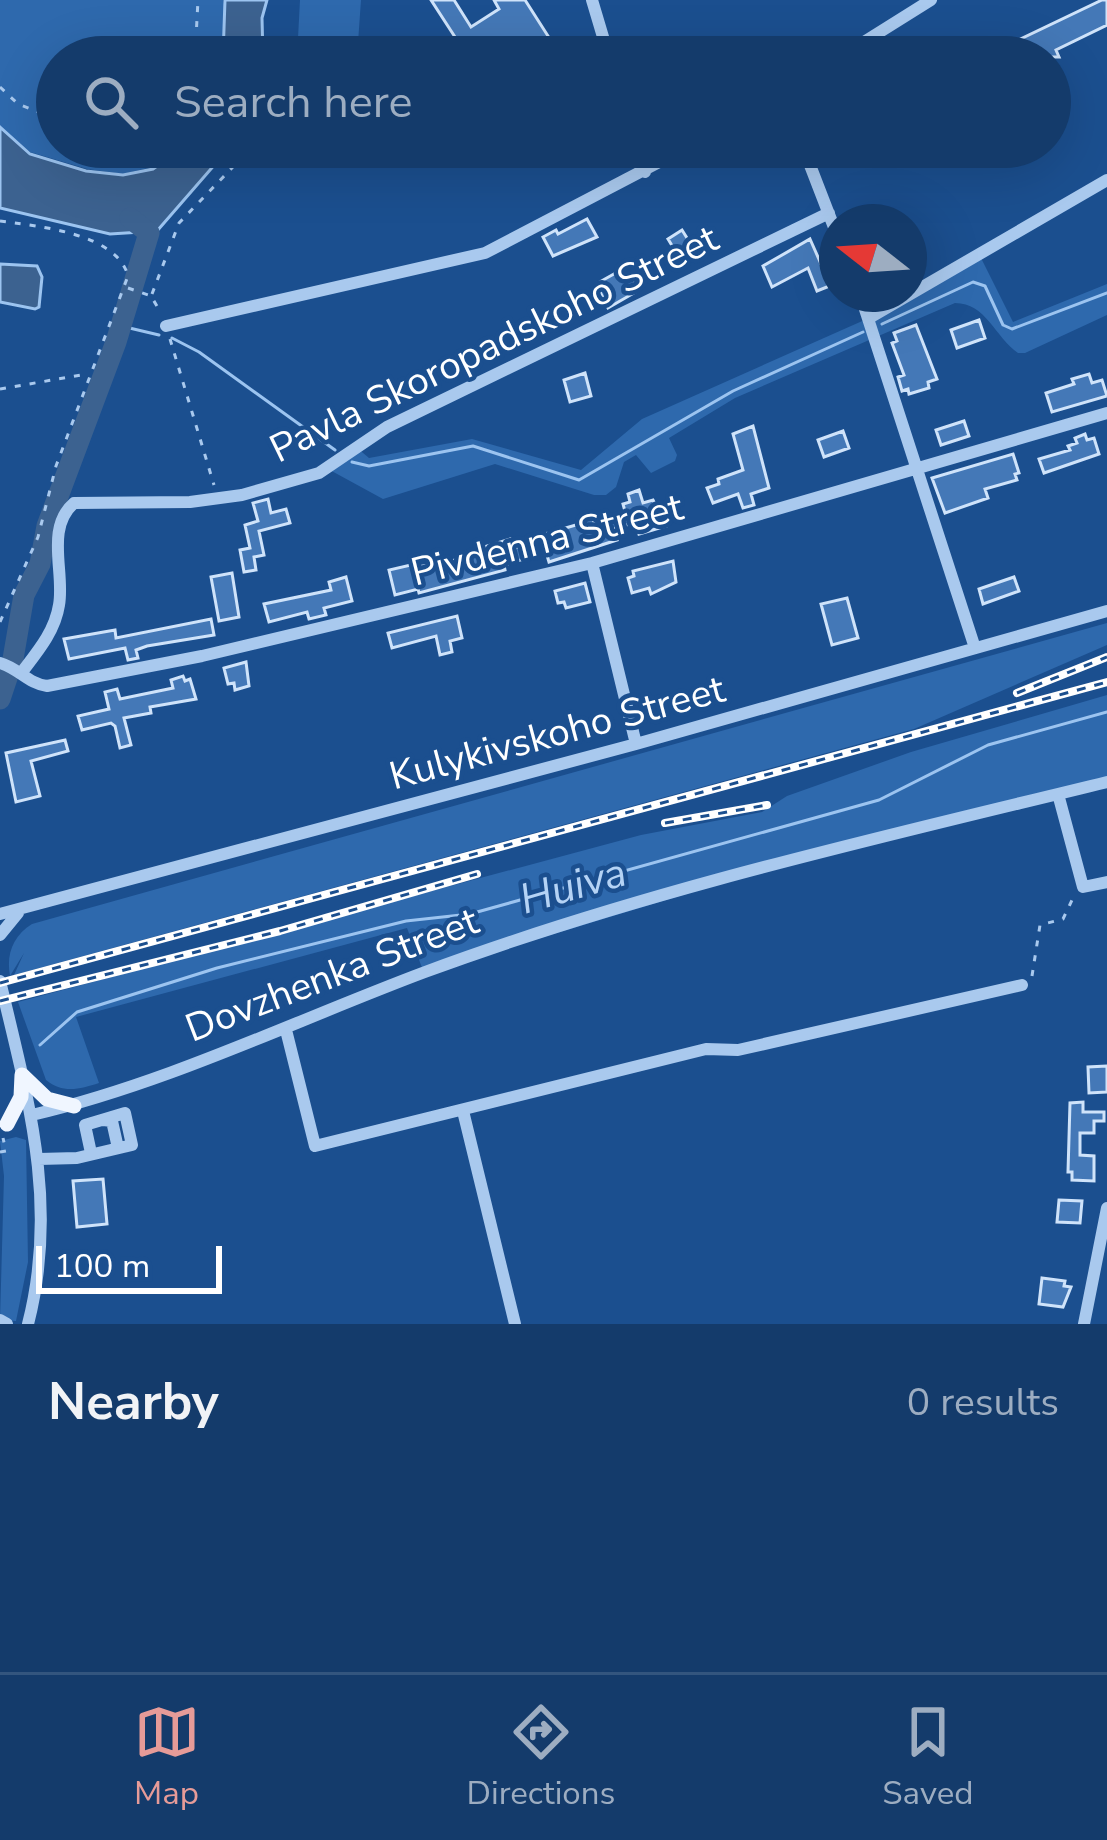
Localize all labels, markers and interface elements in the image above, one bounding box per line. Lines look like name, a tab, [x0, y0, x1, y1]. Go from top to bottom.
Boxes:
search box	[36, 36, 1071, 168]
icon: search	[78, 69, 144, 135]
text: Search here	[174, 72, 413, 133]
north arrow	[819, 204, 927, 312]
street label: Pavla Skoropadskoho Street	[261, 212, 727, 476]
street label: Pivdenna Street	[406, 481, 689, 599]
street label: Kulykivskoho Street	[384, 663, 731, 803]
water label: Huiva	[513, 844, 633, 928]
street label: Dovzhenka Street	[178, 895, 486, 1055]
scale bar	[36, 1240, 222, 1293]
text: 100 m	[54, 1244, 150, 1289]
text: Nearby	[48, 1367, 219, 1437]
text: 0 results	[907, 1376, 1059, 1429]
tab: Map	[134, 1699, 200, 1816]
tab: Directions	[467, 1699, 615, 1816]
tab: Saved	[882, 1699, 973, 1816]

